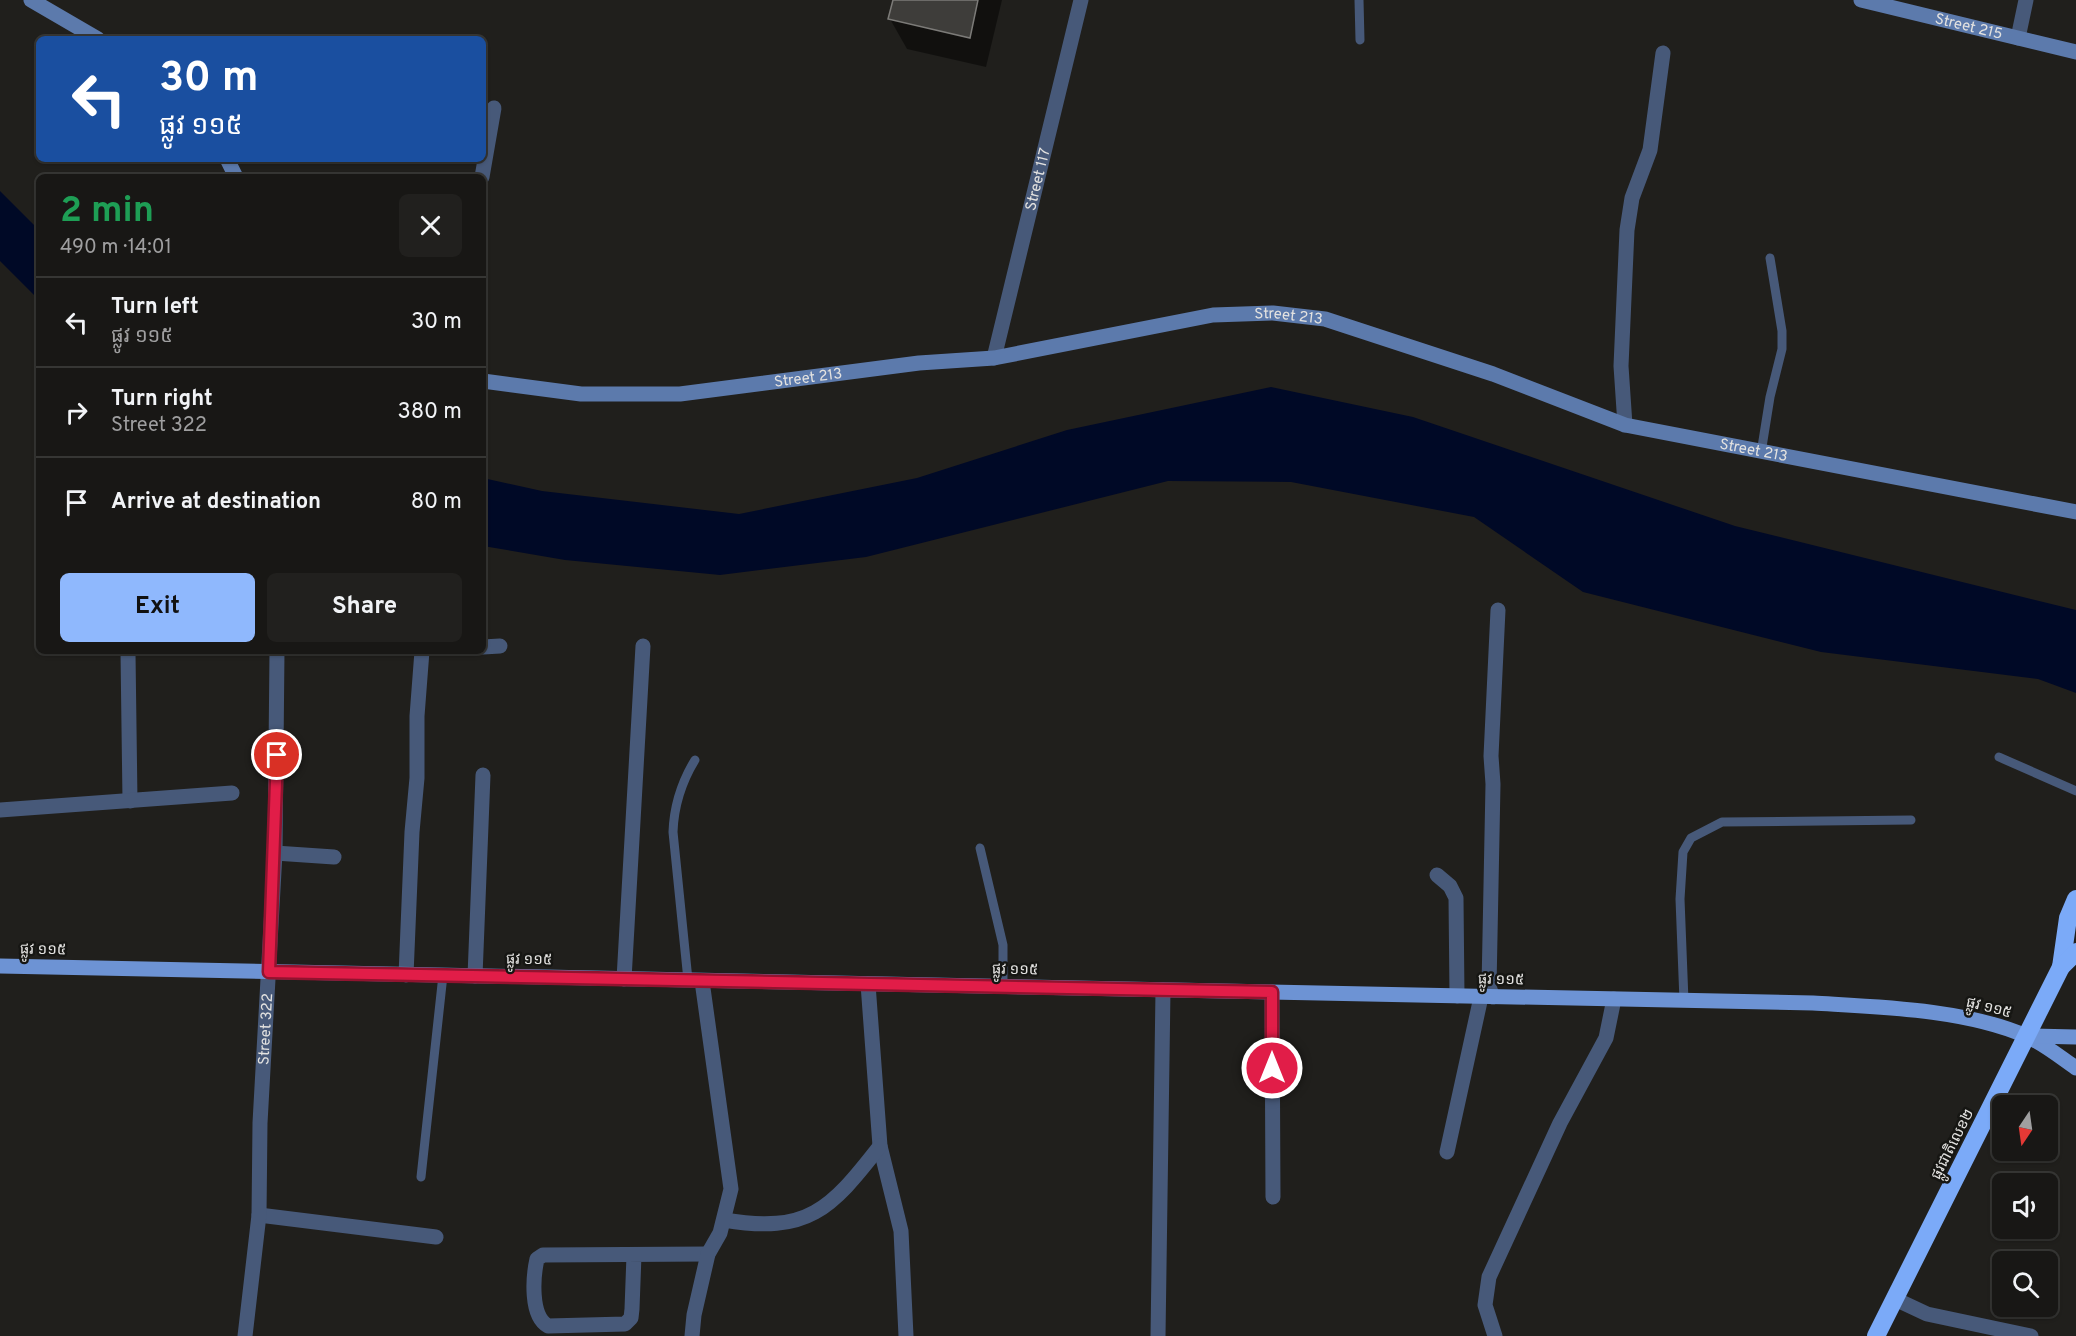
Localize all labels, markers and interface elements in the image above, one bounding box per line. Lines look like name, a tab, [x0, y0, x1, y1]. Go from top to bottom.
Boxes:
street label: Street 215	[1933, 10, 2004, 45]
text: 30 m	[159, 53, 258, 106]
icon: left	[60, 60, 138, 138]
text: ផ្លូវ ១១៥	[159, 110, 243, 144]
street label: Street 117	[1022, 146, 1056, 213]
text: 2 min	[60, 189, 154, 235]
button: close	[399, 194, 462, 257]
text: 490 m · 14:01	[60, 235, 172, 261]
text: Turn left	[111, 294, 199, 321]
street label: Street 213	[1254, 305, 1324, 330]
icon: left	[60, 306, 93, 339]
text: 30 m	[411, 309, 462, 336]
text: ផ្លូវ ១១៥	[111, 324, 173, 350]
street label: Street 213	[773, 365, 844, 393]
text: Turn right	[111, 386, 213, 413]
icon: right	[60, 396, 93, 429]
text: 380 m	[398, 399, 462, 426]
text: Street 322	[111, 413, 207, 439]
street label: Street 213	[1718, 435, 1789, 467]
icon: arrive	[60, 486, 93, 519]
text: Arrive at destination	[111, 489, 321, 516]
text: 80 m	[411, 489, 462, 516]
button: Exit	[60, 573, 255, 642]
button: Share	[267, 573, 462, 642]
pin	[251, 729, 302, 780]
icon: arrive	[260, 738, 293, 771]
street label: ផ្លូវ ១១៥	[20, 941, 66, 963]
street label: ផ្លូវ ១១៥	[506, 951, 552, 973]
street label: ផ្លូវ ១១៥	[992, 961, 1038, 983]
street label: ផ្លូវ ១១៥	[1478, 971, 1524, 993]
street label: Street 322	[255, 993, 278, 1065]
street label: ផ្លូវ ១១៥	[1963, 994, 2014, 1026]
position arrow	[1240, 1036, 1304, 1100]
north arrow	[1992, 1095, 2058, 1161]
map controls	[1992, 1095, 2058, 1317]
street label: ផ្លូវជាតិលេខ២	[1927, 1106, 1981, 1184]
button: sound	[1992, 1173, 2058, 1239]
button: search	[1992, 1251, 2058, 1317]

